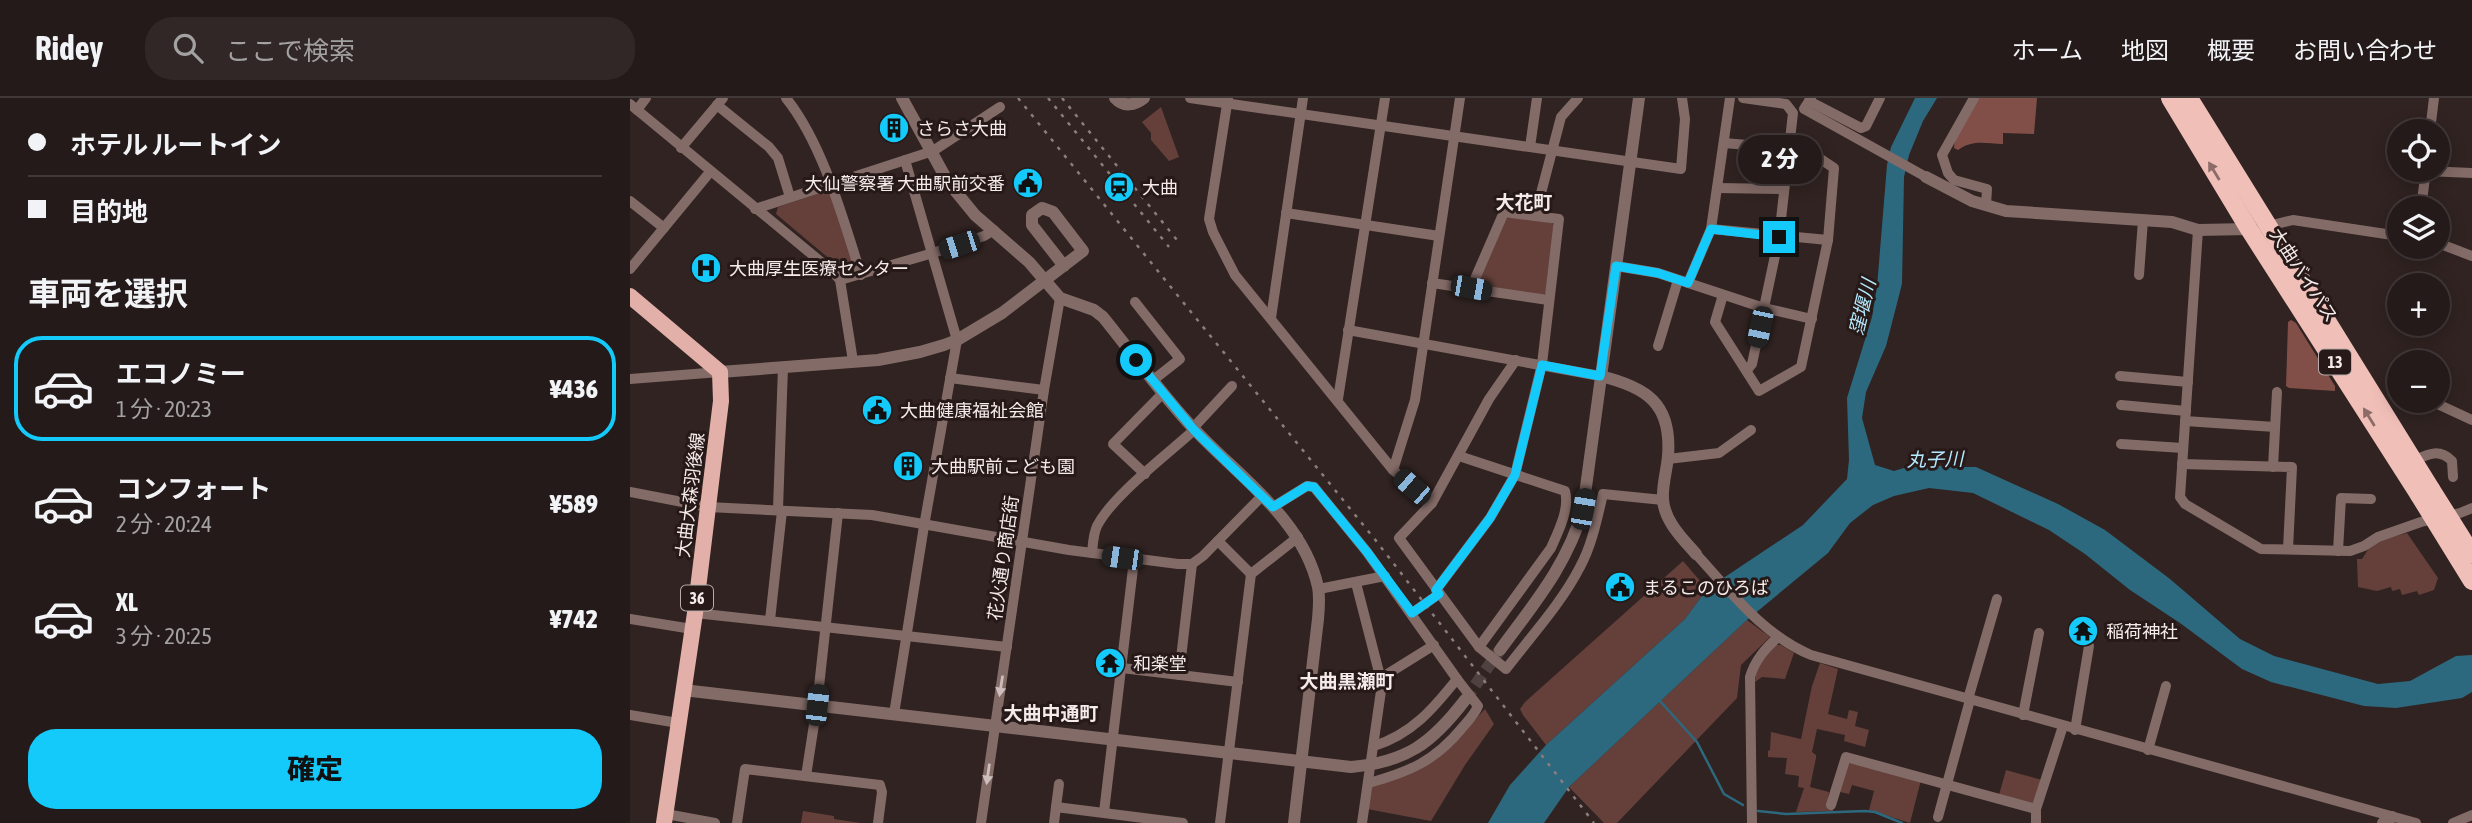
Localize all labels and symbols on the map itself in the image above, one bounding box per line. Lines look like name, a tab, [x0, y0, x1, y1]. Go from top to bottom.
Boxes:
building icon: さらさ大曲	[877, 111, 911, 145]
place label: さらさ大曲	[917, 118, 1007, 139]
callout: 2 分	[1737, 136, 1821, 184]
one-way arrow	[2208, 161, 2220, 180]
public building icon: 大仙警察署 大曲駅前交番	[1011, 166, 1045, 200]
station icon: 大曲	[1102, 170, 1136, 204]
place label: 大仙警察署 大曲駅前交番	[805, 173, 1005, 194]
place label: 大曲	[1142, 177, 1178, 198]
district label: 大花町	[1495, 191, 1553, 213]
route end	[1763, 221, 1795, 253]
street label: 大曲バイパス	[2266, 224, 2342, 326]
car	[936, 229, 983, 261]
hospital icon: 大曲厚生医療センター	[689, 251, 723, 285]
place label: 大曲厚生医療センター	[729, 258, 909, 279]
car	[1449, 274, 1494, 302]
water label: 窪堰川	[1844, 275, 1880, 337]
car	[1746, 304, 1775, 350]
route start	[1120, 344, 1152, 376]
road number: 13	[2319, 350, 2351, 374]
public building icon: 大曲健康福祉会館	[860, 393, 894, 427]
place label: 大曲健康福祉会館	[900, 400, 1044, 421]
one-way arrow	[2363, 407, 2376, 426]
street label: 大曲大森羽後線	[672, 431, 708, 559]
water label: 丸子川	[1906, 447, 1966, 470]
building icon: 大曲駅前こども園	[891, 449, 925, 483]
place label: 大曲駅前こども園	[931, 456, 1075, 477]
car	[1390, 465, 1435, 509]
car	[1570, 486, 1597, 532]
street label: 花火通り商店街	[984, 494, 1022, 622]
car	[1100, 545, 1145, 571]
public building icon: まるこのひろば	[1603, 570, 1637, 604]
place label: まるこのひろば	[1643, 577, 1769, 598]
road number: 36	[681, 586, 713, 610]
temple icon: 稲荷神社	[2066, 614, 2100, 648]
place label: 稲荷神社	[2106, 621, 2178, 642]
temple icon: 和楽堂	[1093, 646, 1127, 680]
place label: 和楽堂	[1133, 653, 1187, 674]
district label: 大曲黒瀬町	[1299, 670, 1395, 692]
one-way arrow	[996, 675, 1007, 697]
car	[805, 683, 830, 727]
district label: 大曲中通町	[1003, 702, 1099, 724]
one-way arrow	[983, 763, 994, 785]

